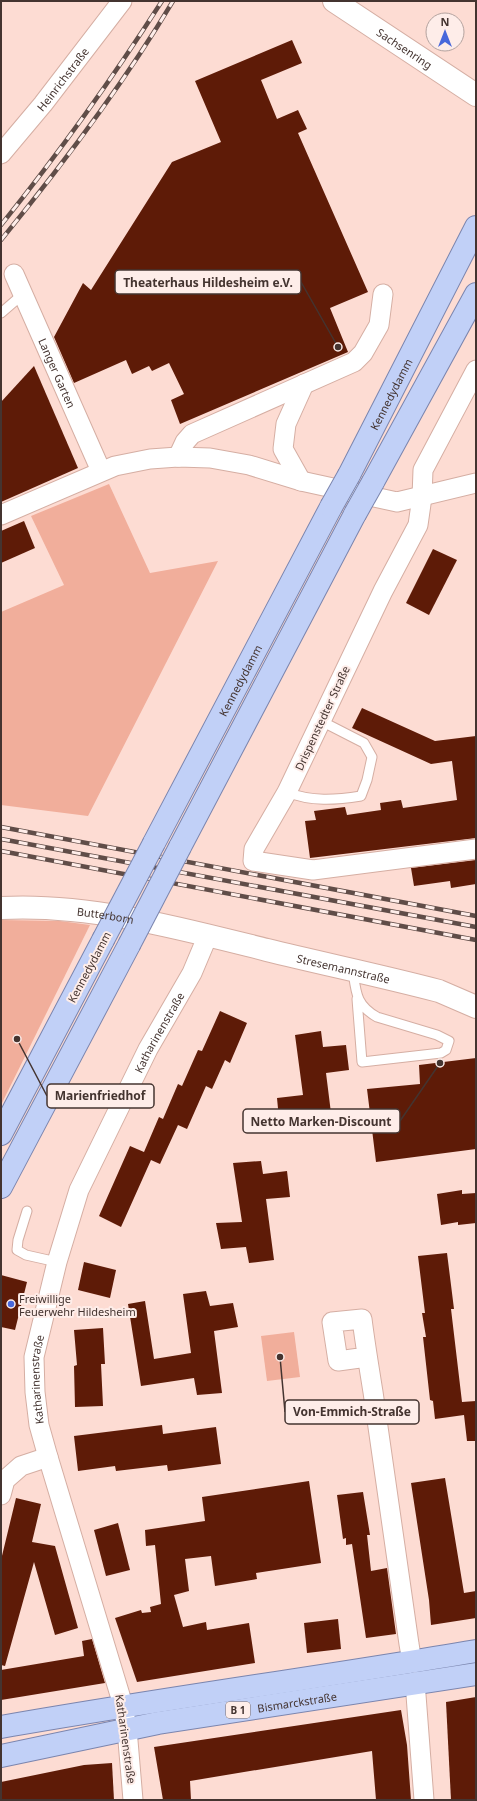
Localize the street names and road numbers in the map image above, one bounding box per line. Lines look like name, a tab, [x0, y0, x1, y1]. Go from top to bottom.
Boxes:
street label: Sachsenring	[374, 24, 436, 72]
street label: Heinrichstraße	[33, 44, 92, 114]
street label: Langer Garten	[36, 336, 80, 410]
street label: Kennedydamm	[366, 356, 415, 432]
street label: Kennedydamm	[215, 642, 265, 719]
street label: Drispenstedter Straße	[291, 663, 353, 773]
street label: Butterborn	[76, 903, 135, 926]
street label: Kennedydamm	[64, 929, 114, 1005]
street label: Stresemannstraße	[295, 950, 392, 986]
street label: Katharinenstraße	[130, 989, 187, 1075]
street label: Katharinenstraße	[27, 1333, 47, 1425]
street label: Bismarckstraße	[256, 1688, 338, 1715]
street label: Katharinenstraße	[112, 1693, 140, 1785]
road number: B 1	[226, 1702, 250, 1718]

